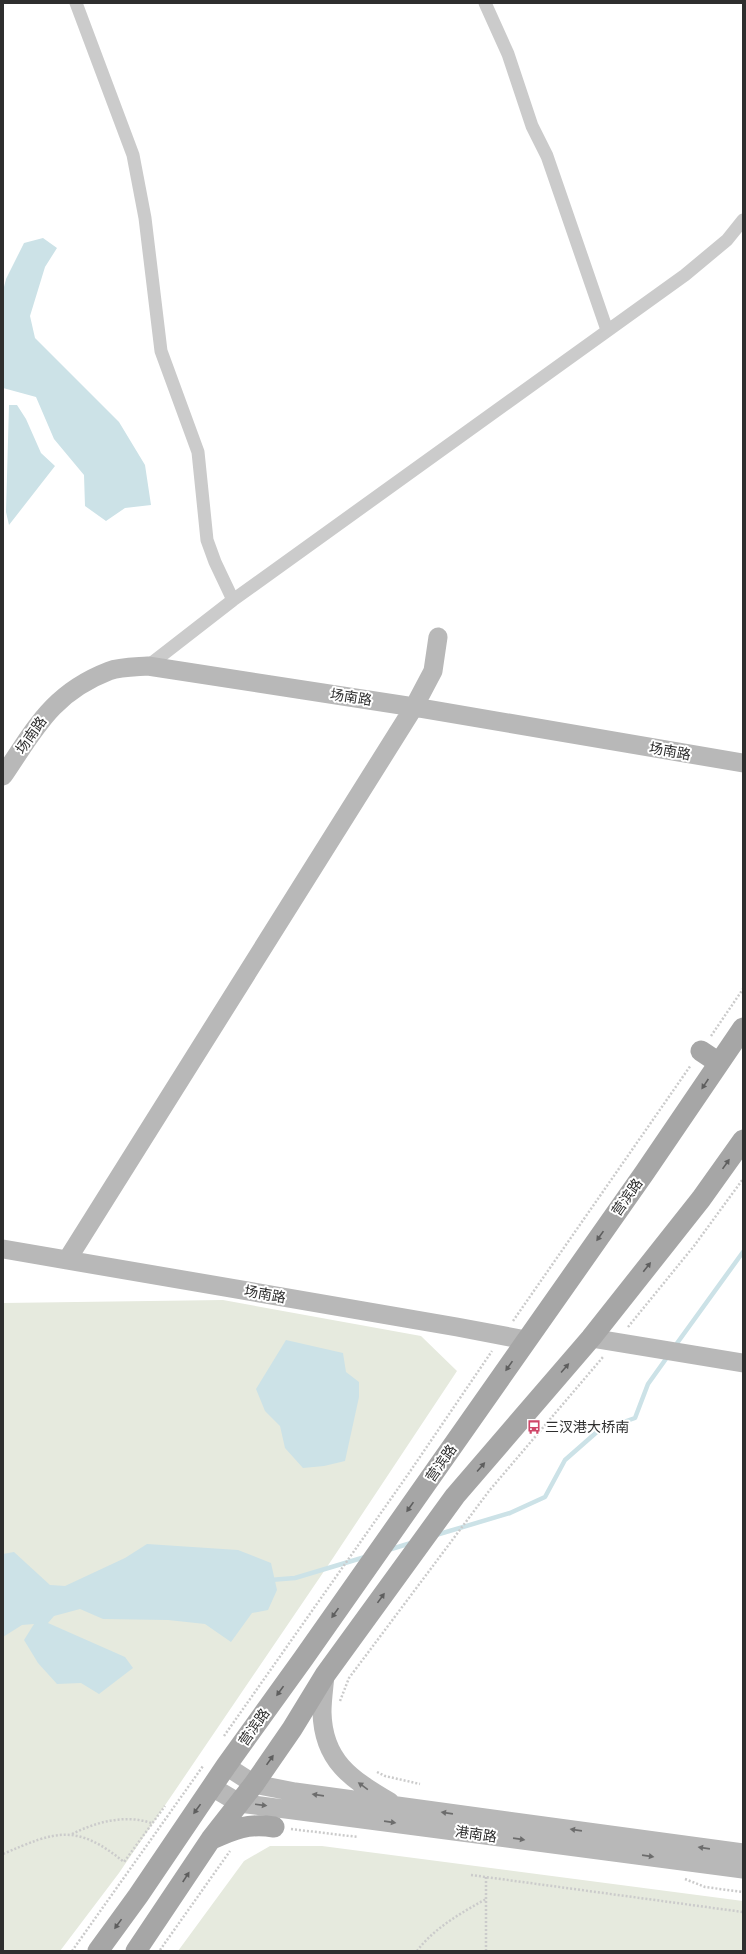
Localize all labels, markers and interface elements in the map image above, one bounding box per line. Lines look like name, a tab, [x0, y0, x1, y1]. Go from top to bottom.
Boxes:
street label: 场南路	[329, 686, 373, 708]
street label: 场南路	[12, 713, 50, 757]
street label: 场南路	[648, 739, 692, 763]
one-way arrow	[702, 1078, 709, 1089]
one-way arrow	[722, 1158, 730, 1169]
street label: 营滨路	[608, 1175, 646, 1219]
one-way arrow	[596, 1231, 604, 1242]
one-way arrow	[643, 1261, 651, 1272]
street label: 场南路	[243, 1282, 287, 1306]
one-way arrow	[505, 1360, 513, 1371]
one-way arrow	[561, 1363, 570, 1373]
bus stop icon: 三汊港大桥南	[526, 1419, 542, 1435]
place label: 三汊港大桥南	[545, 1419, 629, 1435]
street label: 营滨路	[422, 1441, 460, 1485]
one-way arrow	[476, 1461, 485, 1472]
one-way arrow	[406, 1502, 414, 1512]
one-way arrow	[377, 1593, 385, 1603]
one-way arrow	[331, 1608, 339, 1619]
one-way arrow	[276, 1685, 284, 1696]
street label: 营滨路	[235, 1705, 273, 1749]
one-way arrow	[266, 1755, 274, 1766]
one-way arrow	[358, 1782, 368, 1790]
one-way arrow	[312, 1792, 324, 1798]
one-way arrow	[255, 1802, 267, 1808]
one-way arrow	[193, 1803, 201, 1814]
one-way arrow	[441, 1810, 453, 1816]
one-way arrow	[384, 1819, 396, 1825]
street label: 港南路	[454, 1823, 498, 1845]
one-way arrow	[569, 1827, 582, 1833]
one-way arrow	[513, 1836, 525, 1842]
one-way arrow	[698, 1844, 710, 1851]
one-way arrow	[642, 1853, 654, 1860]
one-way arrow	[182, 1872, 190, 1882]
one-way arrow	[114, 1918, 122, 1929]

